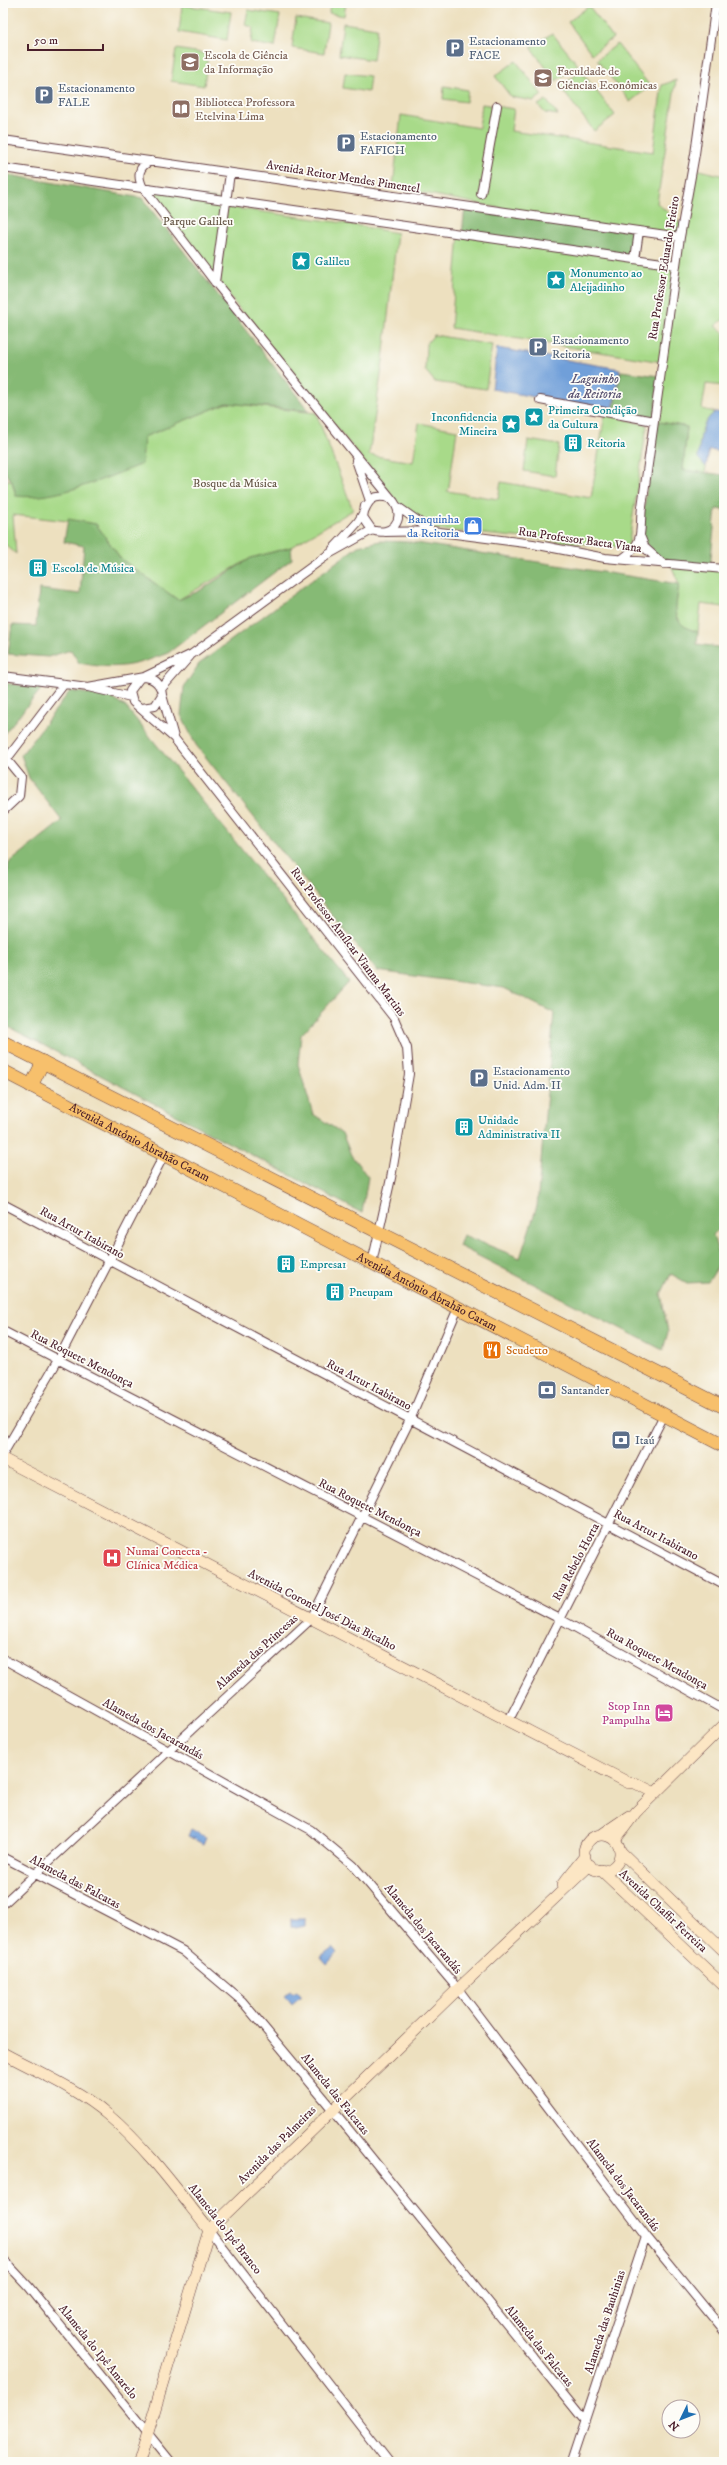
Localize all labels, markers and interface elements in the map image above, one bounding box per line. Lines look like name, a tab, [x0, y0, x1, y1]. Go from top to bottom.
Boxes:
scale bar	[28, 26, 103, 52]
text: 50 m	[34, 33, 58, 48]
place label: Estacionamento FACE	[469, 34, 546, 63]
parking icon: Estacionamento FACE	[444, 37, 466, 59]
place label: Escola de Ciência da Informação	[204, 48, 289, 77]
school or university icon: Escola de Ciência da Informação	[179, 51, 201, 73]
place label: Faculdade de Ciências Econômicas	[557, 64, 657, 93]
school or university icon: Faculdade de Ciências Econômicas	[532, 67, 554, 89]
place label: Estacionamento FALE	[58, 81, 135, 110]
parking icon: Estacionamento FALE	[33, 84, 55, 106]
place label: Biblioteca Professora Etelvina Lima	[195, 95, 296, 124]
library icon: Biblioteca Professora Etelvina Lima	[170, 98, 192, 120]
place label: Estacionamento FAFICH	[360, 129, 437, 158]
parking icon: Estacionamento FAFICH	[335, 132, 357, 154]
street label: Avenida Reitor Mendes Pimentel	[265, 157, 421, 197]
street label: Rua Professor Eduardo Frieiro	[645, 195, 683, 341]
park label: Parque Galileu	[163, 214, 233, 229]
place icon: Galileu	[290, 250, 312, 272]
place label: Galileu	[315, 254, 350, 269]
place label: Monumento ao Aleijadinho	[570, 266, 642, 295]
place icon: Monumento ao Aleijadinho	[545, 269, 567, 291]
place label: Estacionamento Reitoria	[552, 333, 629, 362]
parking icon: Estacionamento Reitoria	[527, 336, 549, 358]
water label: Laguinho da Reitoria	[567, 371, 622, 402]
place label: Primeira Condição da Cultura	[548, 403, 637, 432]
place icon: Primeira Condição da Cultura	[523, 406, 545, 428]
place label: Inconfidencia Mineira	[431, 410, 498, 439]
place icon: Inconfidencia Mineira	[500, 413, 522, 435]
building icon: Reitoria	[562, 432, 584, 454]
place label: Reitoria	[587, 436, 626, 451]
park label: Bosque da Música	[193, 476, 278, 491]
place label: Banquinha da Reitoria	[407, 512, 460, 541]
shop icon: Banquinha da Reitoria	[462, 515, 484, 537]
street label: Rua Professor Baeta Viana	[517, 524, 644, 556]
building icon: Escola de Música	[27, 557, 49, 579]
place label: Escola de Música	[52, 561, 135, 576]
street label: Rua Professor Amílcar Vianna Martins	[287, 865, 409, 1019]
place label: Estacionamento Unid. Adm. II	[493, 1064, 570, 1093]
parking icon: Estacionamento Unid. Adm. II	[468, 1067, 490, 1089]
street label: Avenida Antônio Abrahão Caram	[67, 1099, 212, 1185]
place label: Unidade Administrativa II	[478, 1113, 560, 1142]
building icon: Unidade Administrativa II	[453, 1116, 475, 1138]
street label: Rua Artur Itabirano	[37, 1204, 127, 1262]
street label: Avenida Antônio Abrahão Caram	[354, 1249, 500, 1334]
building icon: Empresa1	[275, 1253, 297, 1275]
place label: Empresa1	[300, 1257, 346, 1272]
building icon: Pneupam	[324, 1281, 346, 1303]
place label: Pneupam	[349, 1285, 393, 1300]
street label: Rua Roquete Mendonça	[28, 1327, 137, 1392]
restaurant icon: Scudetto	[481, 1339, 503, 1361]
place label: Scudetto	[506, 1343, 548, 1358]
street label: Rua Artur Itabirano	[324, 1356, 414, 1414]
bank icon: Santander	[536, 1379, 558, 1401]
place label: Santander	[561, 1383, 610, 1398]
bank icon: Itaú	[610, 1429, 632, 1451]
place label: Itaú	[635, 1433, 655, 1448]
street label: Rua Roquete Mendonça	[316, 1476, 425, 1541]
street label: Rua Artur Itabirano	[611, 1506, 701, 1564]
street label: Rua Rebelo Horta	[549, 1520, 603, 1603]
place label: Numai Conecta - Clínica Médica	[126, 1544, 208, 1573]
hospital icon: Numai Conecta - Clínica Médica	[101, 1547, 123, 1569]
street label: Avenida Coronel José Dias Bicalho	[245, 1566, 399, 1654]
street label: Alameda das Princesas	[213, 1611, 301, 1693]
street label: Rua Roquete Mendonça	[604, 1625, 711, 1694]
street label: Alameda dos Jacarandás	[100, 1695, 206, 1763]
place label: Stop Inn Pampulha	[602, 1699, 651, 1728]
hotel icon: Stop Inn Pampulha	[653, 1702, 675, 1724]
street label: Alameda das Falcatas	[27, 1852, 123, 1912]
street label: Avenida Chaffir Ferreira	[616, 1866, 711, 1956]
street label: Alameda dos Jacarandás	[381, 1881, 465, 1977]
street label: Alameda das Falcatas	[298, 2050, 372, 2138]
street label: Avenida das Palmeiras	[235, 2103, 319, 2187]
street label: Alameda dos Jacarandás	[583, 2135, 663, 2235]
street label: Alameda do Ipê Branco	[185, 2181, 265, 2278]
street label: Alameda das Bauhinias	[581, 2268, 629, 2376]
street label: Alameda do Ipê Amarelo	[55, 2302, 141, 2402]
street label: Alameda das Falcatas	[502, 2302, 576, 2390]
north arrow	[661, 2399, 701, 2439]
text: N	[666, 2417, 683, 2433]

